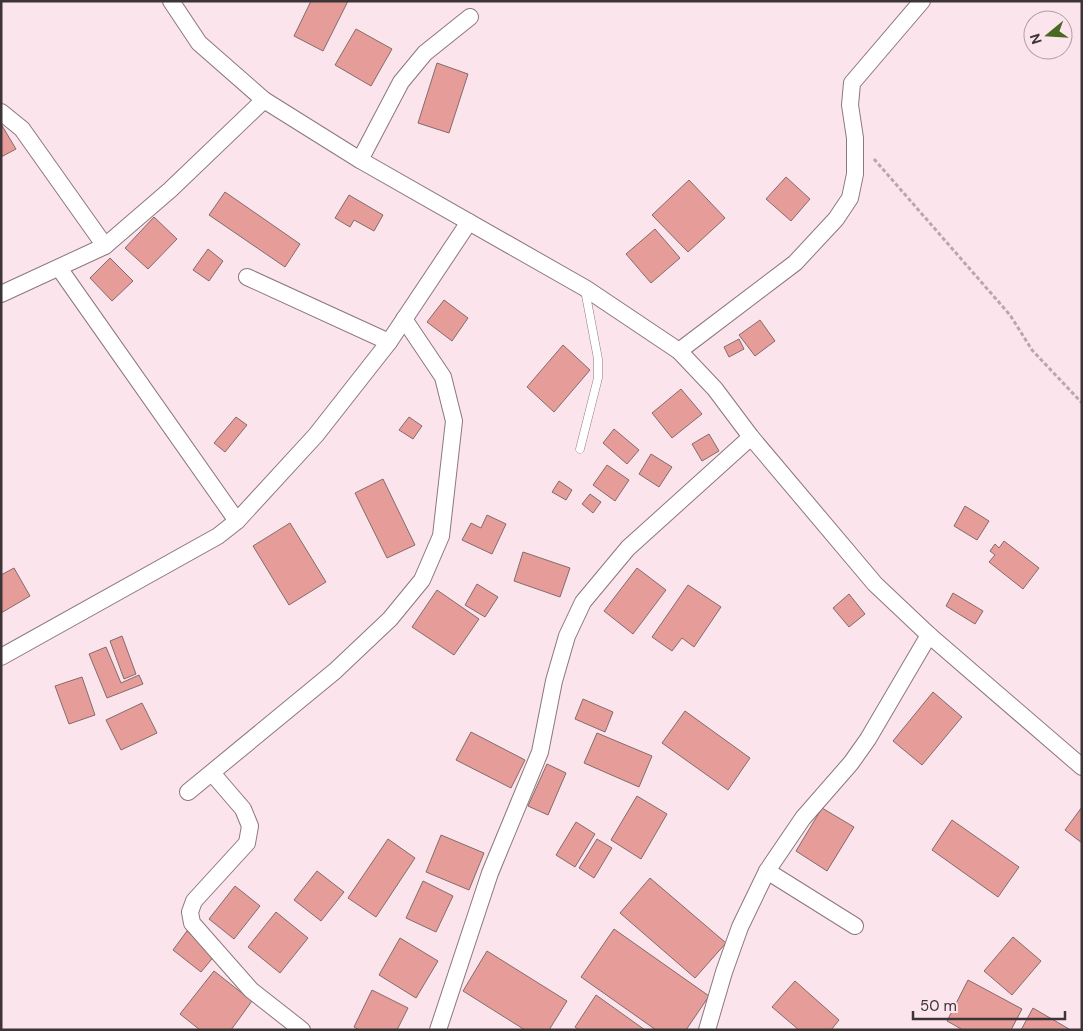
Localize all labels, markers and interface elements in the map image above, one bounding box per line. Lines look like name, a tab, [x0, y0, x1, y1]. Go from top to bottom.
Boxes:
north arrow	[1023, 10, 1073, 60]
text: N	[1025, 31, 1046, 47]
scale bar	[913, 988, 1066, 1020]
text: 50 m	[920, 996, 957, 1016]

